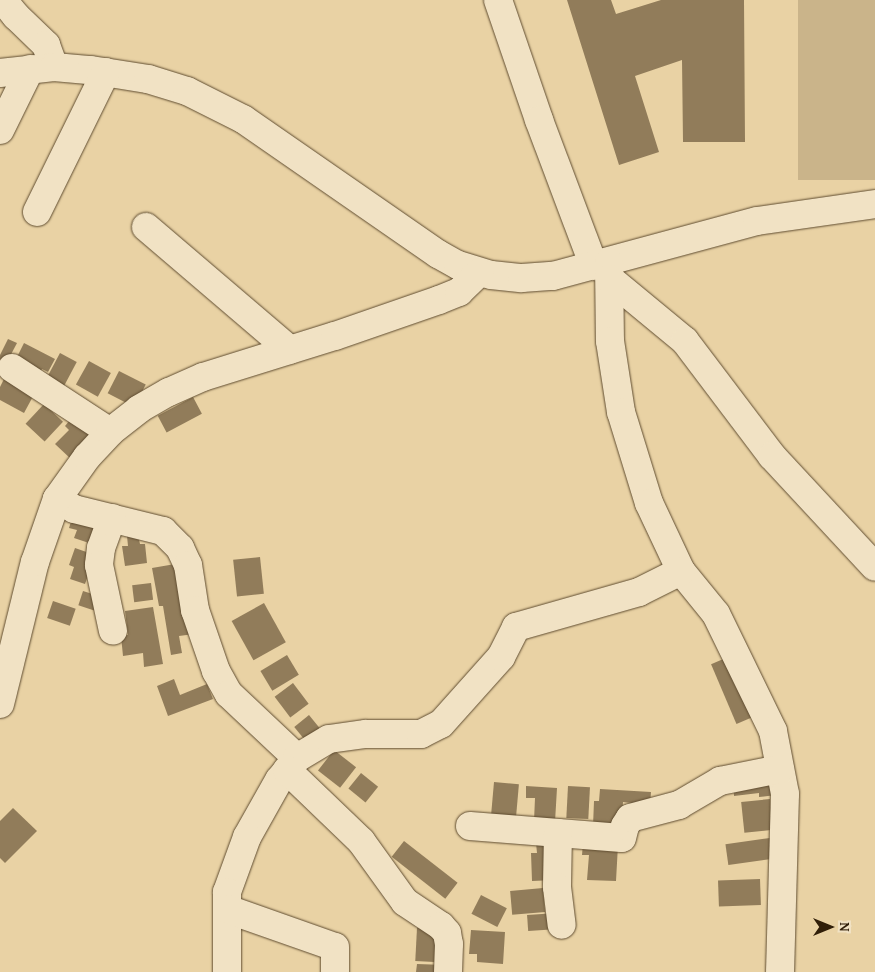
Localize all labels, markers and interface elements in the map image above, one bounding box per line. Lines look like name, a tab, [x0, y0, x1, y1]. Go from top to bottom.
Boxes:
north arrow	[805, 902, 855, 952]
text: N	[835, 922, 855, 932]

